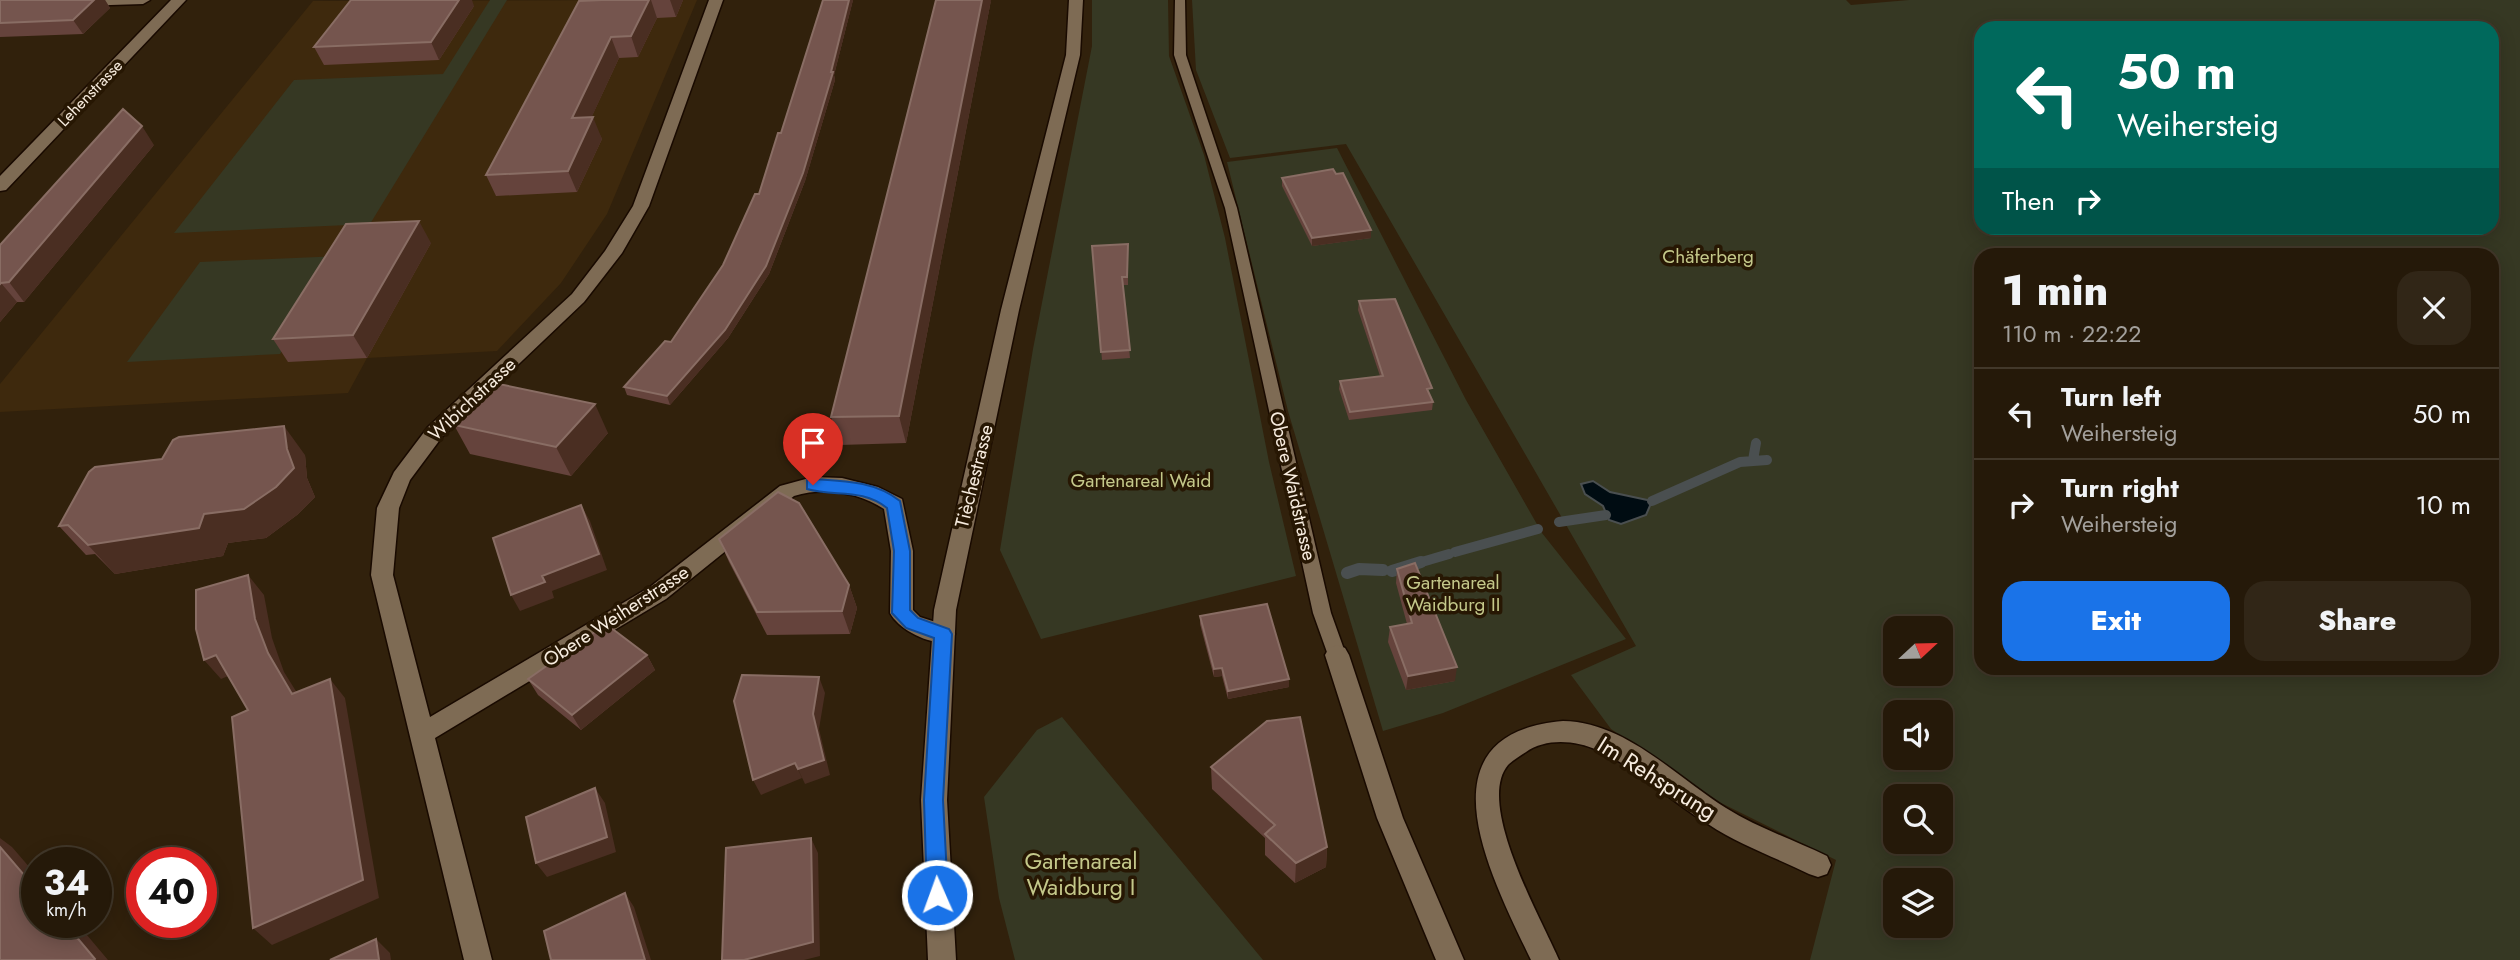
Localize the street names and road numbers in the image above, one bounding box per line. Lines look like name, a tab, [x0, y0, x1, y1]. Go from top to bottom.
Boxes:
street label: Lehenstrasse	[52, 54, 128, 132]
street label: Wibichstrasse	[422, 351, 522, 447]
street label: Obere Waidstrasse	[1263, 409, 1323, 563]
street label: Tièchestrasse	[948, 421, 1000, 530]
street label: Obere Weiherstrasse	[538, 559, 694, 673]
street label: Im Rehsprung	[1591, 728, 1723, 828]

